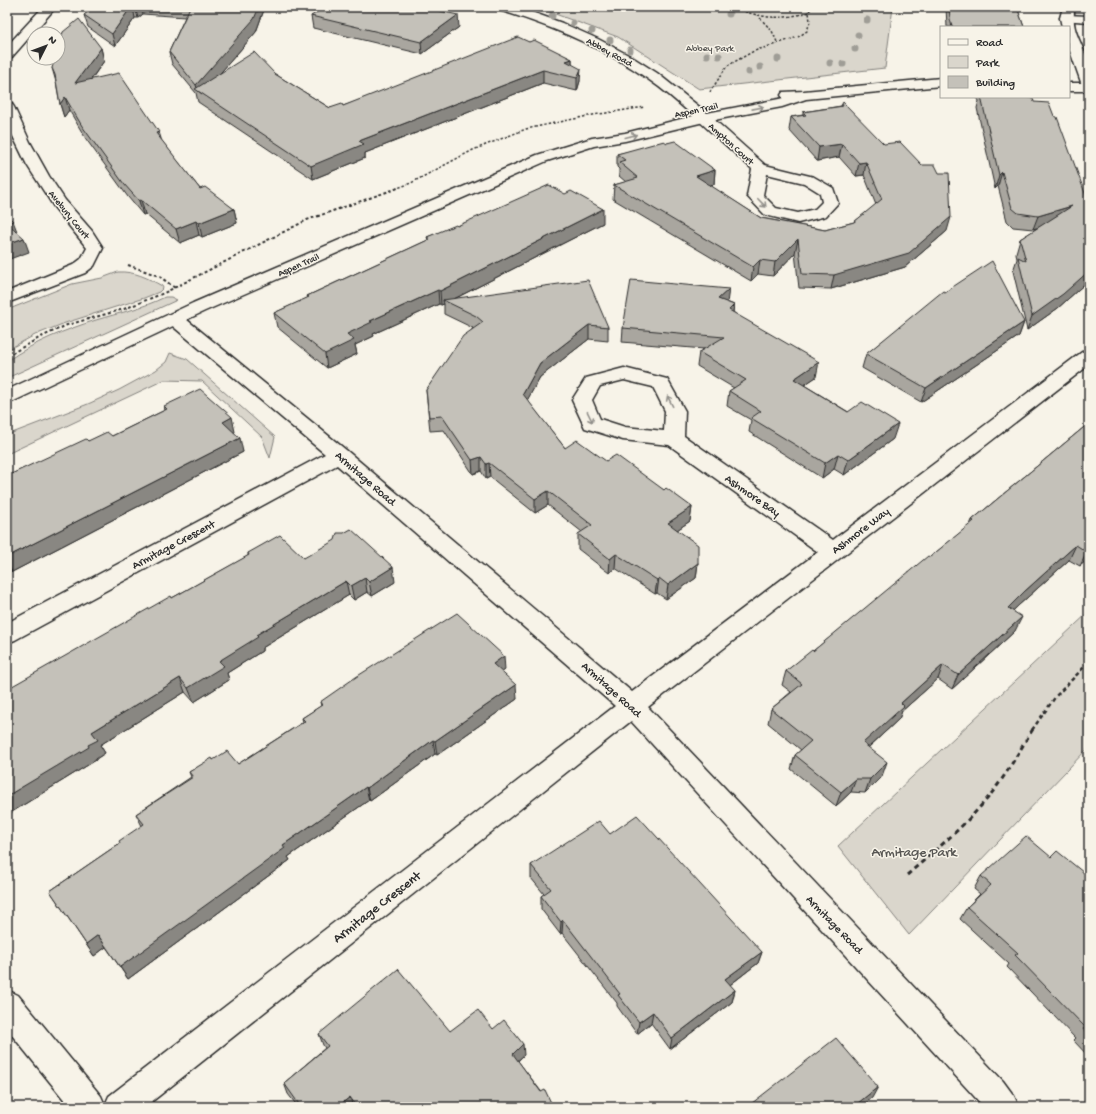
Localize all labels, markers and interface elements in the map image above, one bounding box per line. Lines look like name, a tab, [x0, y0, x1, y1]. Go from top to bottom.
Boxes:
north arrow	[26, 26, 66, 66]
legend	[940, 26, 1070, 98]
text: N	[45, 34, 59, 47]
street label: Abbey Road	[584, 36, 635, 71]
text: Road	[976, 37, 1003, 51]
park label: Abbey Park	[686, 43, 736, 55]
text: Park	[975, 57, 1001, 71]
text: Building	[975, 77, 1015, 91]
street label: Aspen Trail	[674, 101, 719, 121]
one-way arrow	[751, 103, 764, 111]
street label: Ampton Court	[705, 121, 757, 169]
one-way arrow	[624, 131, 637, 139]
street label: Avebury Court	[45, 188, 92, 243]
one-way arrow	[757, 198, 767, 208]
street label: Aspen Trail	[276, 251, 321, 280]
one-way arrow	[666, 396, 673, 408]
one-way arrow	[587, 411, 594, 423]
street label: Armitage Road	[331, 449, 399, 510]
street label: Ashmore Bay	[721, 472, 782, 521]
street label: Ashmore Way	[830, 505, 893, 558]
street label: Armitage Crescent	[130, 517, 219, 574]
street label: Armitage Road	[578, 660, 644, 722]
park label: Armitage Park	[872, 845, 958, 862]
street label: Armitage Crescent	[330, 867, 426, 948]
street label: Armitage Road	[802, 893, 866, 958]

